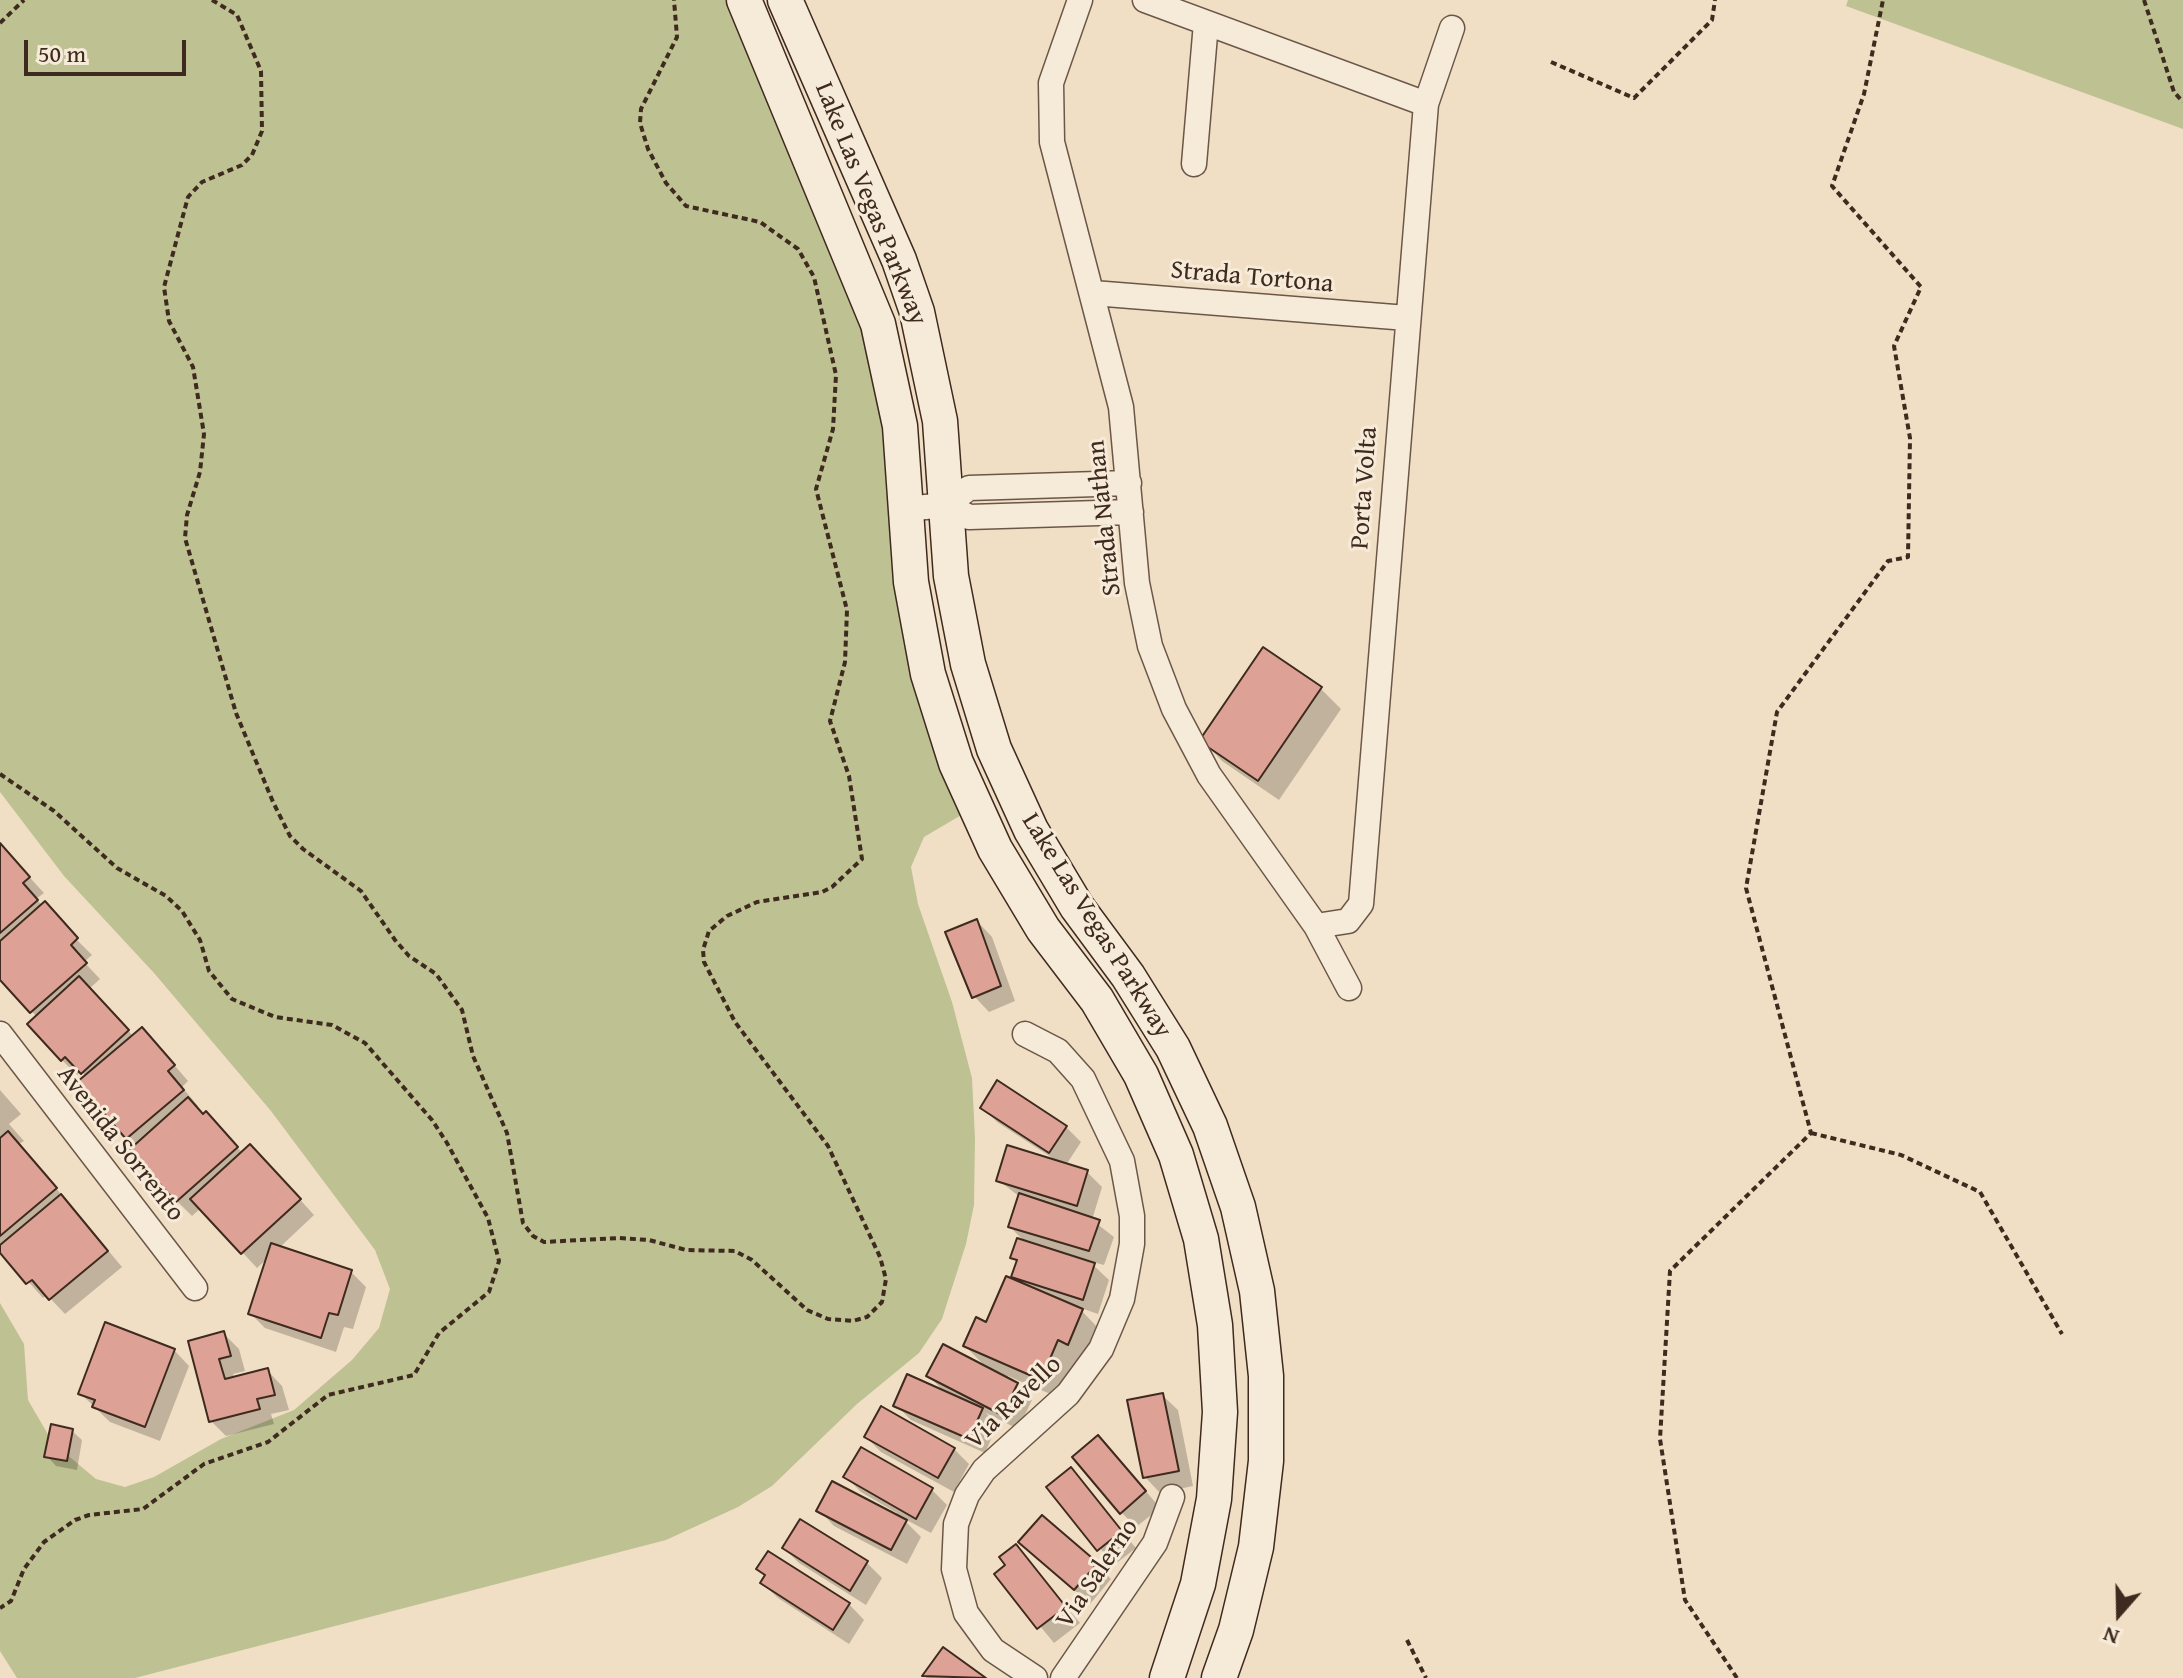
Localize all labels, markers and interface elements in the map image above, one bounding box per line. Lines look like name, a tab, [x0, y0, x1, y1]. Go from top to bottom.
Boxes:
scale bar	[28, 24, 190, 74]
text: 50 m	[38, 36, 86, 71]
street label: Lake Las Vegas Parkway	[807, 78, 933, 330]
street label: Strada Tortona	[1169, 255, 1335, 301]
street label: Porta Volta	[1345, 426, 1385, 550]
street label: Strada Nathan	[1081, 439, 1129, 597]
street label: Lake Las Vegas Parkway	[1014, 808, 1178, 1044]
street label: Avenida Sorrento	[50, 1060, 190, 1228]
street label: Via Ravello	[959, 1350, 1069, 1456]
street label: Via Salerno	[1050, 1513, 1146, 1635]
north arrow	[2079, 1574, 2159, 1654]
text: N	[2098, 1619, 2123, 1654]

